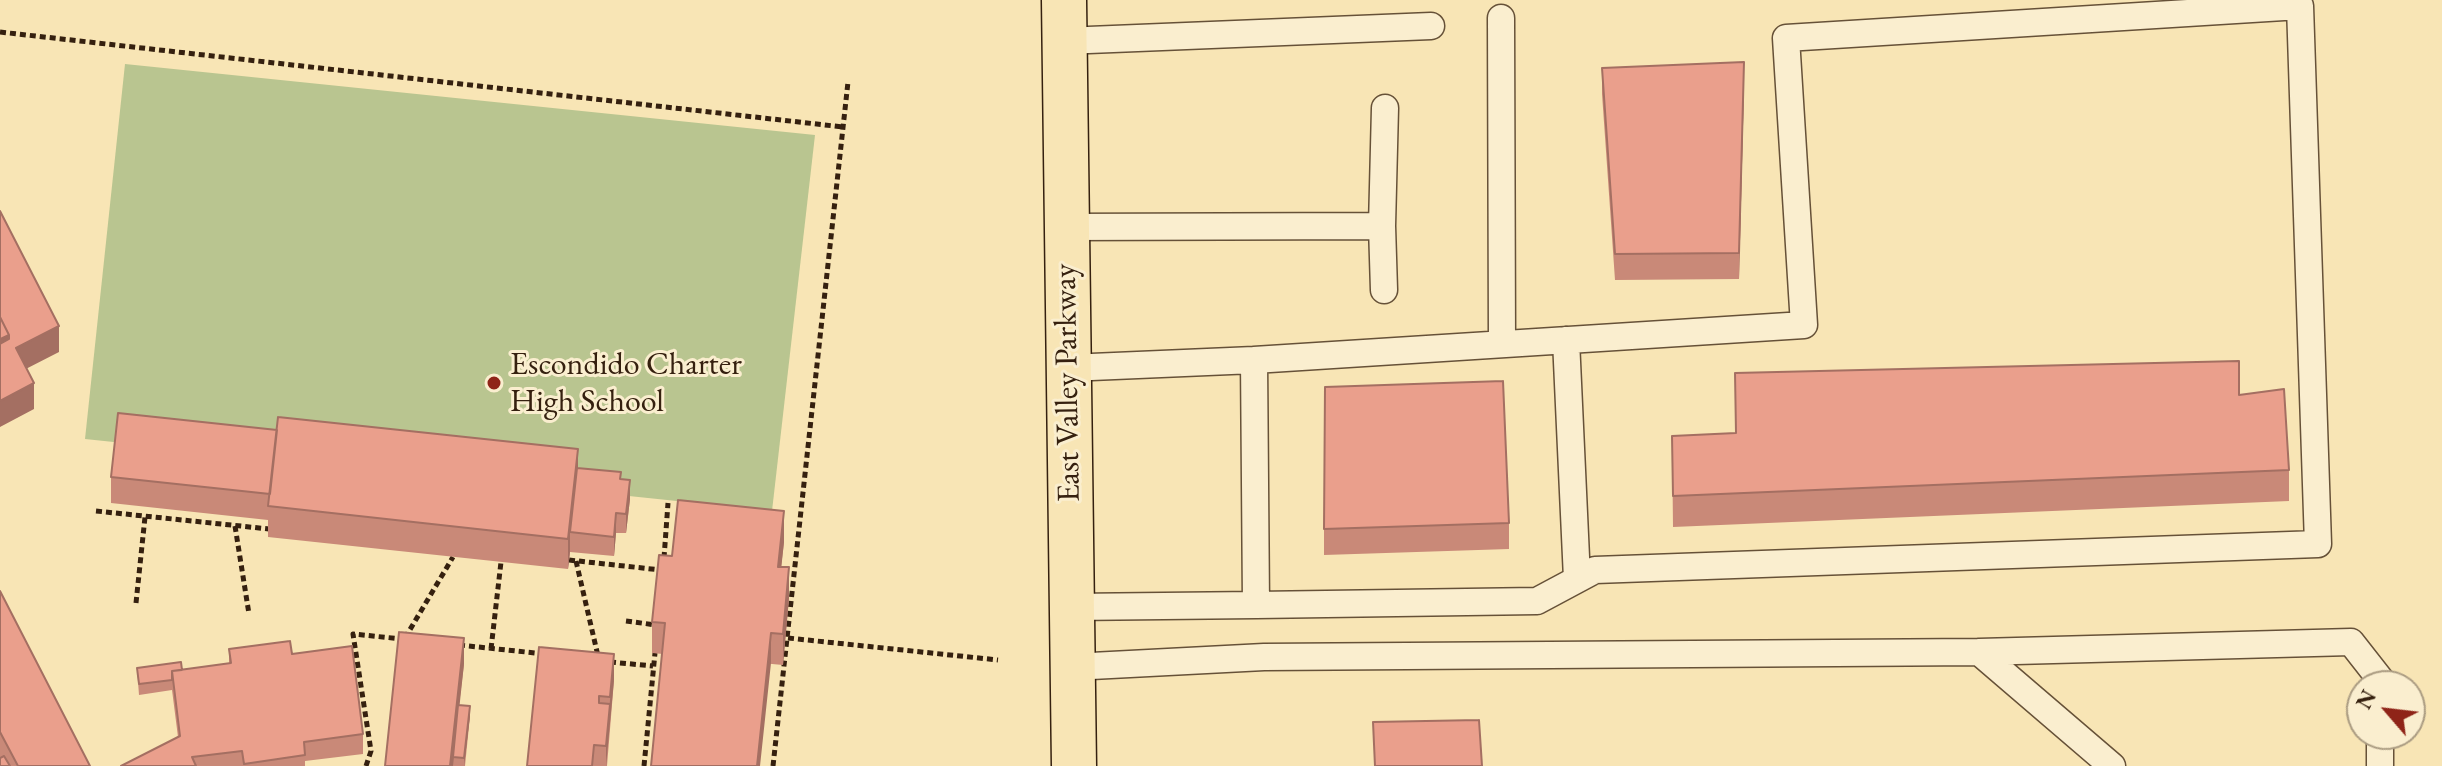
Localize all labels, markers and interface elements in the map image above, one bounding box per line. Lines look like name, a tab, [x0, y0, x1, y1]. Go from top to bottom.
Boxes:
street label: East Valley Parkway	[1047, 263, 1089, 503]
place label: Escondido Charter High School	[510, 346, 742, 421]
marker: Escondido Charter High School	[485, 374, 503, 392]
north arrow	[2346, 670, 2426, 750]
text: N	[2349, 685, 2383, 714]

